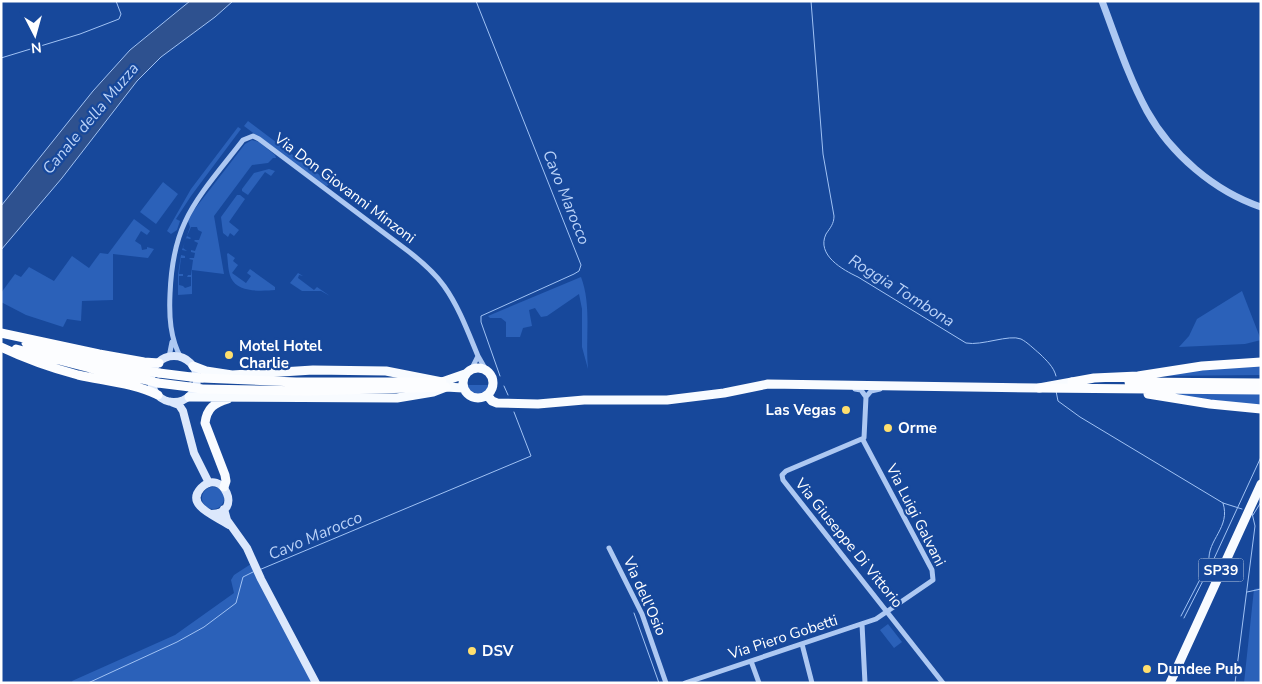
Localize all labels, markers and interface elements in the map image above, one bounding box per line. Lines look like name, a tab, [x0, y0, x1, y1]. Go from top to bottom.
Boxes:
north arrow	[10, 10, 60, 60]
text: N	[30, 37, 43, 57]
water label: Canale della Muzza	[37, 58, 144, 179]
street label: Via Don Giovanni Minzoni	[270, 128, 420, 248]
water label: Cavo Marocco	[537, 147, 595, 248]
water label: Roggia Tombona	[844, 249, 959, 332]
place label: Motel Hotel Charlie	[239, 336, 322, 373]
marker: Motel Hotel Charlie	[223, 349, 235, 361]
place label: Las Vegas	[766, 400, 836, 420]
marker: Las Vegas	[840, 404, 852, 416]
place label: Orme	[898, 418, 937, 438]
marker: Orme	[882, 422, 894, 434]
street label: Via Luigi Galvani	[881, 460, 950, 570]
street label: Via Giuseppe Di Vittorio	[790, 473, 907, 612]
water label: Cavo Marocco	[265, 506, 366, 566]
street label: Via dell'Osio	[618, 552, 671, 639]
road number: SP39	[1198, 558, 1244, 582]
street label: Via Piero Gobetti	[725, 610, 840, 664]
place label: DSV	[482, 641, 514, 661]
marker: DSV	[466, 645, 478, 657]
place label: Dundee Pub	[1157, 659, 1243, 679]
marker: Dundee Pub	[1141, 663, 1153, 675]

